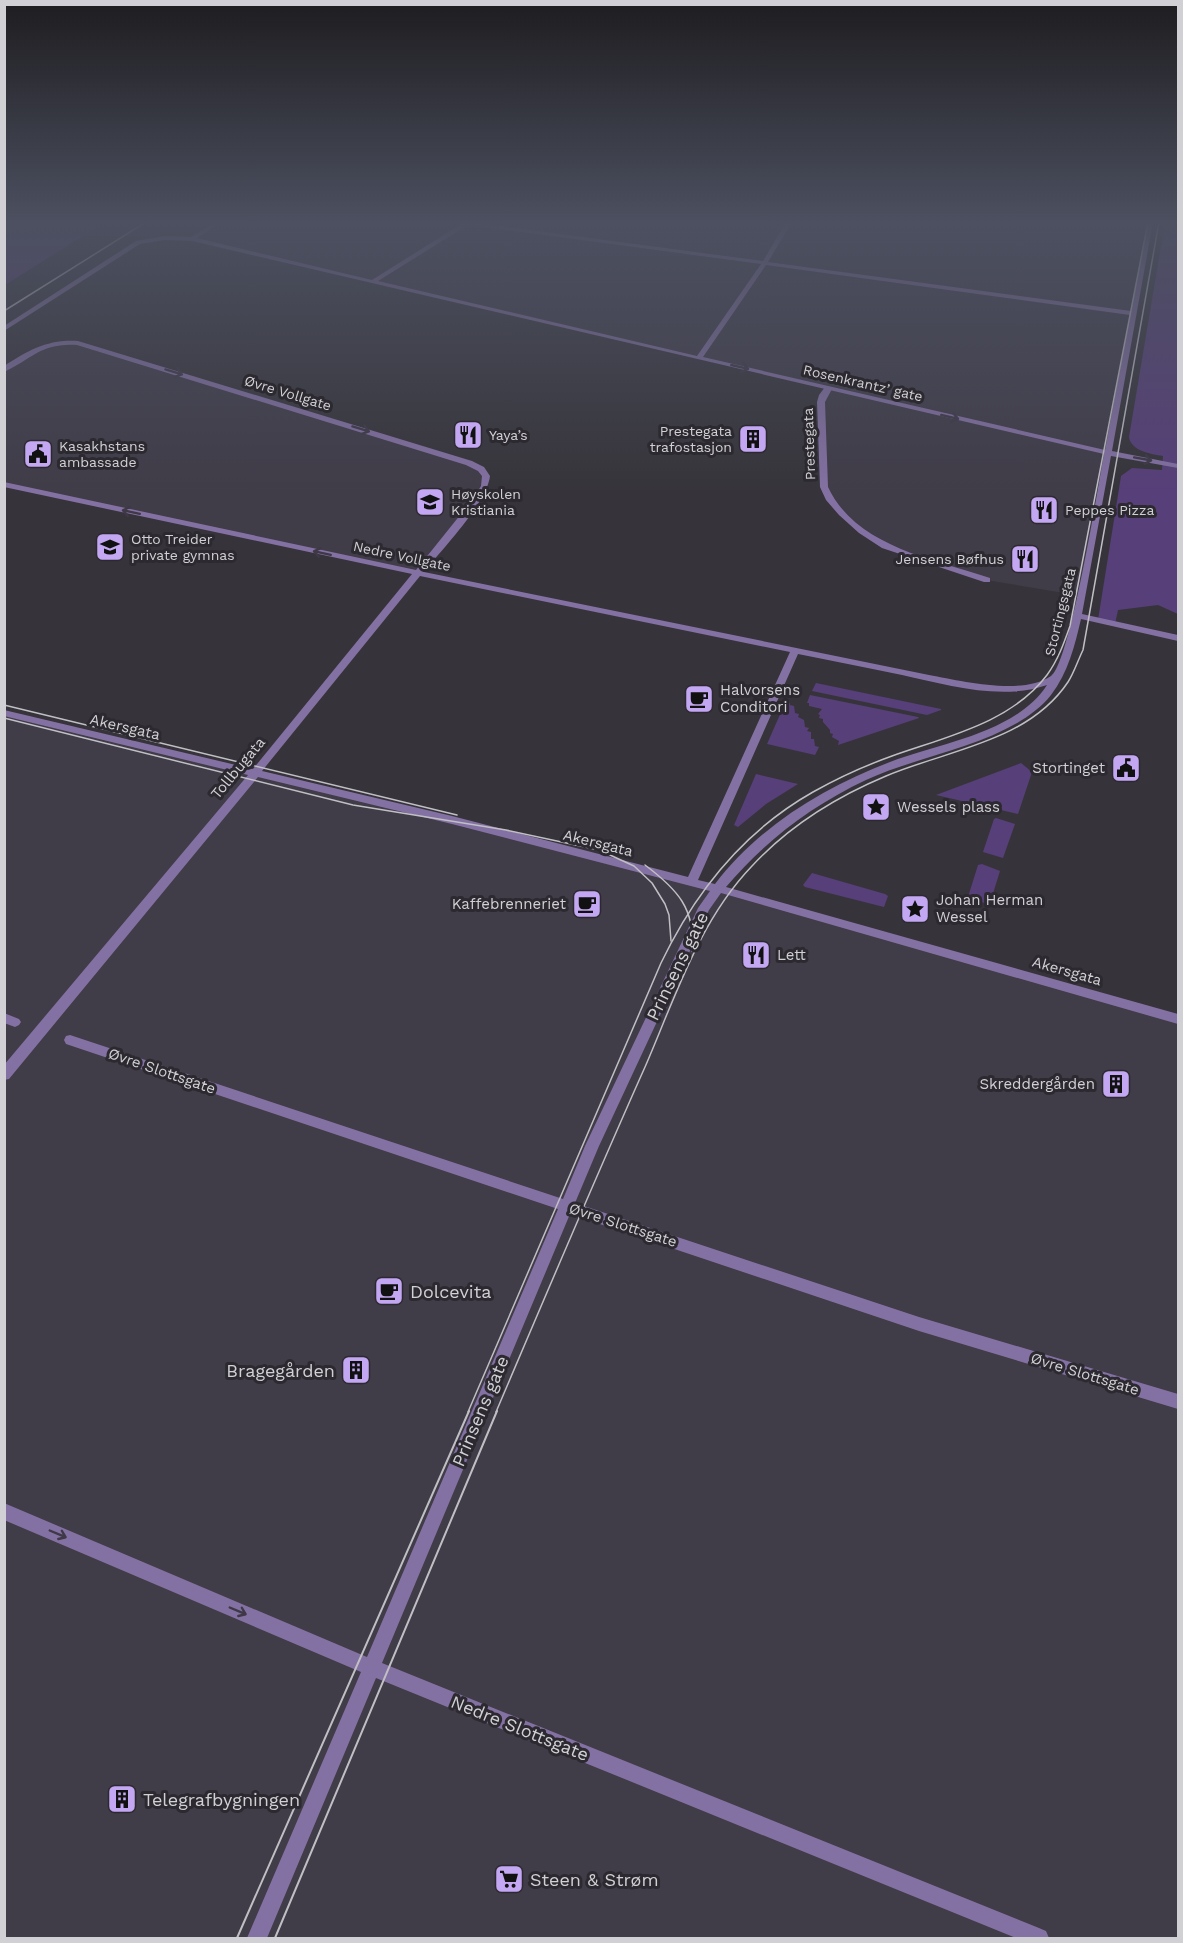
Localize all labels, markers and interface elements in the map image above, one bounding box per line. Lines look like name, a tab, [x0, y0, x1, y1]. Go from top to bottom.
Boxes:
street label: Rosenkrantz’ gate	[802, 361, 924, 405]
one-way arrow	[730, 362, 749, 374]
one-way arrow	[164, 367, 183, 378]
street label: Øvre Vollgate	[243, 372, 333, 414]
street label: Prestegata	[800, 408, 818, 480]
one-way arrow	[940, 411, 959, 423]
restaurant icon: Yaya’s	[452, 419, 484, 451]
place label: Prestegata trafostasjon	[650, 423, 732, 455]
building icon: Prestegata trafostasjon	[737, 423, 769, 455]
one-way arrow	[351, 425, 370, 436]
place label: Yaya’s	[489, 427, 528, 443]
public building icon: Kasakhstans ambassade	[22, 438, 54, 470]
place label: Kasakhstans ambassade	[59, 438, 145, 470]
one-way arrow	[1132, 454, 1152, 465]
school or university icon: Høyskolen Kristiania	[414, 486, 446, 518]
place label: Høyskolen Kristiania	[451, 486, 521, 518]
restaurant icon: Peppes Pizza	[1028, 494, 1060, 526]
place label: Peppes Pizza	[1065, 502, 1154, 518]
one-way arrow	[122, 505, 141, 517]
school or university icon: Otto Treider private gymnas	[94, 531, 126, 563]
place label: Otto Treider private gymnas	[131, 531, 235, 563]
street label: Nedre Vollgate	[352, 538, 452, 574]
restaurant icon: Jensens Bøfhus	[1009, 543, 1041, 575]
one-way arrow	[313, 547, 332, 558]
place label: Jensens Bøfhus	[896, 551, 1004, 567]
street label: Stortingsgata	[1041, 566, 1079, 658]
place label: Halvorsens Conditori	[720, 681, 800, 716]
cafe icon: Halvorsens Conditori	[683, 683, 715, 715]
street label: Akersgata	[88, 710, 162, 744]
street label: Tollbugata	[207, 733, 269, 803]
public building icon: Stortinget	[1110, 752, 1142, 784]
place label: Stortinget	[1032, 759, 1106, 777]
place icon: Wessels plass	[860, 791, 892, 823]
place label: Wessels plass	[897, 798, 1000, 816]
street label: Akersgata	[561, 826, 635, 860]
cafe icon: Kaffebrenneriet	[571, 888, 603, 920]
place label: Johan Herman Wessel	[936, 891, 1043, 926]
place icon: Johan Herman Wessel	[899, 893, 931, 925]
place label: Kaffebrenneriet	[452, 895, 567, 913]
street label: Prinsens gate	[642, 908, 712, 1024]
restaurant icon: Lett	[740, 939, 772, 971]
place label: Lett	[777, 946, 807, 964]
street label: Akersgata	[1030, 953, 1104, 990]
street label: Øvre Slottsgate	[106, 1044, 218, 1098]
building icon: Skreddergården	[1100, 1068, 1132, 1100]
place label: Skreddergården	[979, 1075, 1095, 1093]
street label: Øvre Slottsgate	[567, 1199, 679, 1251]
cafe icon: Dolcevita	[373, 1275, 405, 1307]
place label: Dolcevita	[410, 1281, 491, 1302]
street label: Øvre Slottsgate	[1029, 1349, 1141, 1399]
street label: Prinsens gate	[447, 1352, 513, 1470]
building icon: Bragegården	[340, 1354, 372, 1386]
place label: Bragegården	[226, 1360, 335, 1381]
one-way arrow	[49, 1529, 67, 1540]
one-way arrow	[228, 1606, 246, 1617]
street label: Nedre Slottsgate	[448, 1691, 592, 1765]
building icon: Telegrafbygningen	[106, 1783, 138, 1815]
place label: Telegrafbygningen	[143, 1789, 300, 1810]
supermarket icon: Steen & Strøm	[493, 1863, 525, 1895]
place label: Steen & Strøm	[530, 1869, 659, 1890]

